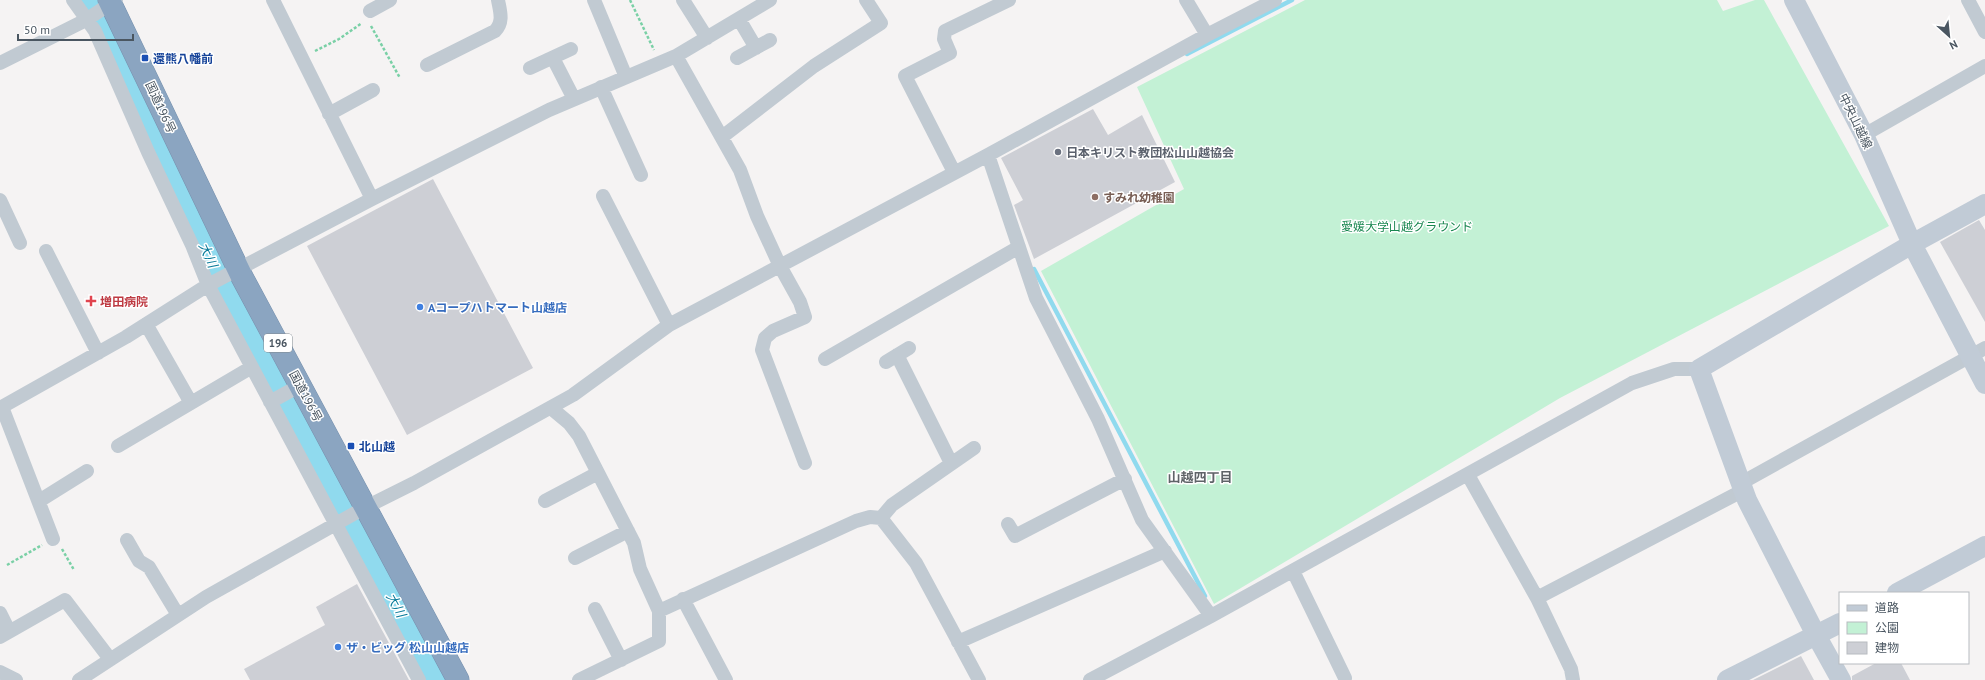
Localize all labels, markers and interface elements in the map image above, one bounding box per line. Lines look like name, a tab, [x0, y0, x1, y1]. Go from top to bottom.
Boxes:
scale bar	[18, 16, 133, 42]
north arrow	[1929, 16, 1969, 56]
text: 50 m	[24, 22, 50, 37]
text: N	[1947, 37, 1960, 53]
place label: 還熊八幡前	[153, 51, 213, 66]
marker: 還熊八幡前	[140, 53, 150, 63]
street label: 国道196号	[142, 79, 180, 135]
street label: 中央山越線	[1836, 91, 1876, 151]
place label: 日本キリスト教団松山山越協会	[1066, 145, 1234, 160]
marker: 日本キリスト教団松山山越協会	[1053, 147, 1063, 157]
place label: すみれ幼稚園	[1103, 190, 1175, 205]
marker: すみれ幼稚園	[1090, 192, 1100, 202]
park label: 愛媛大学山越グラウンド	[1341, 219, 1473, 234]
water label: 大川	[195, 240, 222, 272]
place label: 増田病院	[100, 294, 148, 309]
marker: 増田病院	[85, 295, 97, 307]
place label: Aコープハトマート山越店	[428, 300, 567, 315]
marker: Aコープハトマート山越店	[415, 302, 425, 312]
road number: 196	[264, 334, 292, 352]
street label: 国道196号	[286, 368, 326, 424]
place label: 北山越	[359, 439, 395, 454]
marker: 北山越	[346, 441, 356, 451]
district label: 山越四丁目	[1167, 469, 1233, 486]
water label: 大川	[382, 590, 411, 622]
legend	[1839, 592, 1969, 664]
text: 道路	[1875, 600, 1899, 615]
text: 公園	[1875, 620, 1899, 635]
place label: ザ・ビッグ 松山山越店	[346, 640, 469, 655]
text: 建物	[1875, 640, 1899, 655]
marker: ザ・ビッグ 松山山越店	[333, 642, 343, 652]

